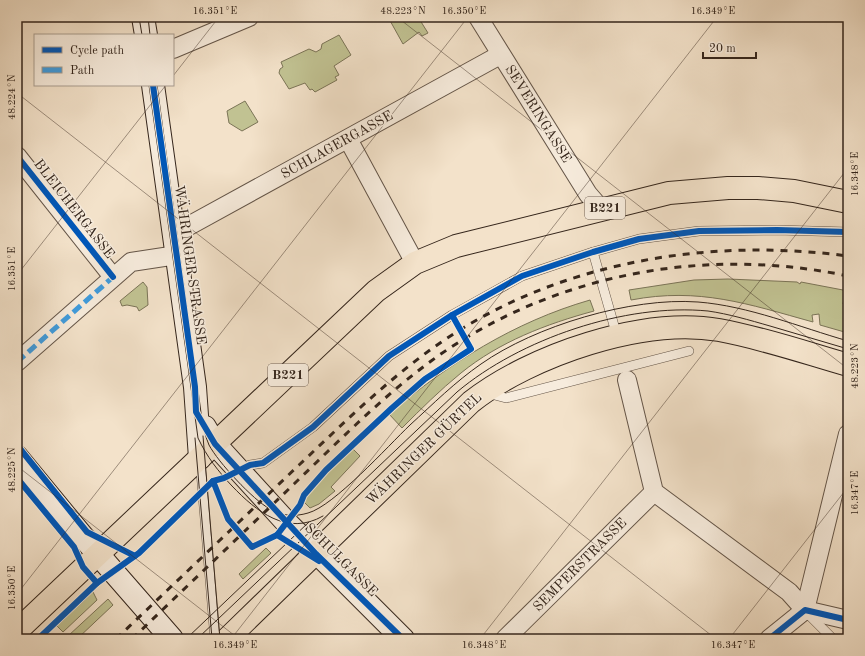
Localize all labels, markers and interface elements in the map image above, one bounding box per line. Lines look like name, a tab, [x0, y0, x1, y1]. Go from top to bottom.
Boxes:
text: 16.351°E	[193, 6, 237, 16]
text: 48.223°N	[380, 6, 426, 16]
text: 16.350°E	[442, 6, 486, 16]
text: 16.349°E	[691, 6, 735, 16]
legend	[34, 34, 174, 86]
scale bar	[703, 34, 756, 60]
text: 20 m	[709, 43, 736, 55]
text: Cycle path	[70, 45, 125, 57]
street label: SEVERINGASSE	[502, 63, 574, 165]
text: Path	[70, 65, 95, 77]
text: 48.224°N	[7, 74, 17, 120]
street label: SCHLAGERGASSE	[279, 108, 395, 182]
text: 16.348°E	[850, 152, 860, 196]
street label: BLEICHERGASSE	[31, 157, 117, 261]
street label: WÄHRINGER STRASSE	[172, 184, 211, 346]
road number: B221	[585, 197, 625, 219]
text: 16.351°E	[7, 247, 17, 291]
text: 48.223°N	[850, 343, 860, 389]
road number: B221	[268, 364, 308, 386]
street label: WÄHRINGER GÜRTEL	[361, 388, 485, 508]
text: 48.225°N	[7, 447, 17, 493]
text: 16.347°E	[850, 471, 860, 515]
street label: SEMPERSTRASSE	[531, 516, 629, 614]
street label: SCHULGASSE	[302, 521, 380, 599]
text: 16.350°E	[7, 566, 17, 610]
text: 16.349°E	[213, 640, 257, 650]
text: 16.348°E	[462, 640, 506, 650]
text: 16.347°E	[711, 640, 755, 650]

